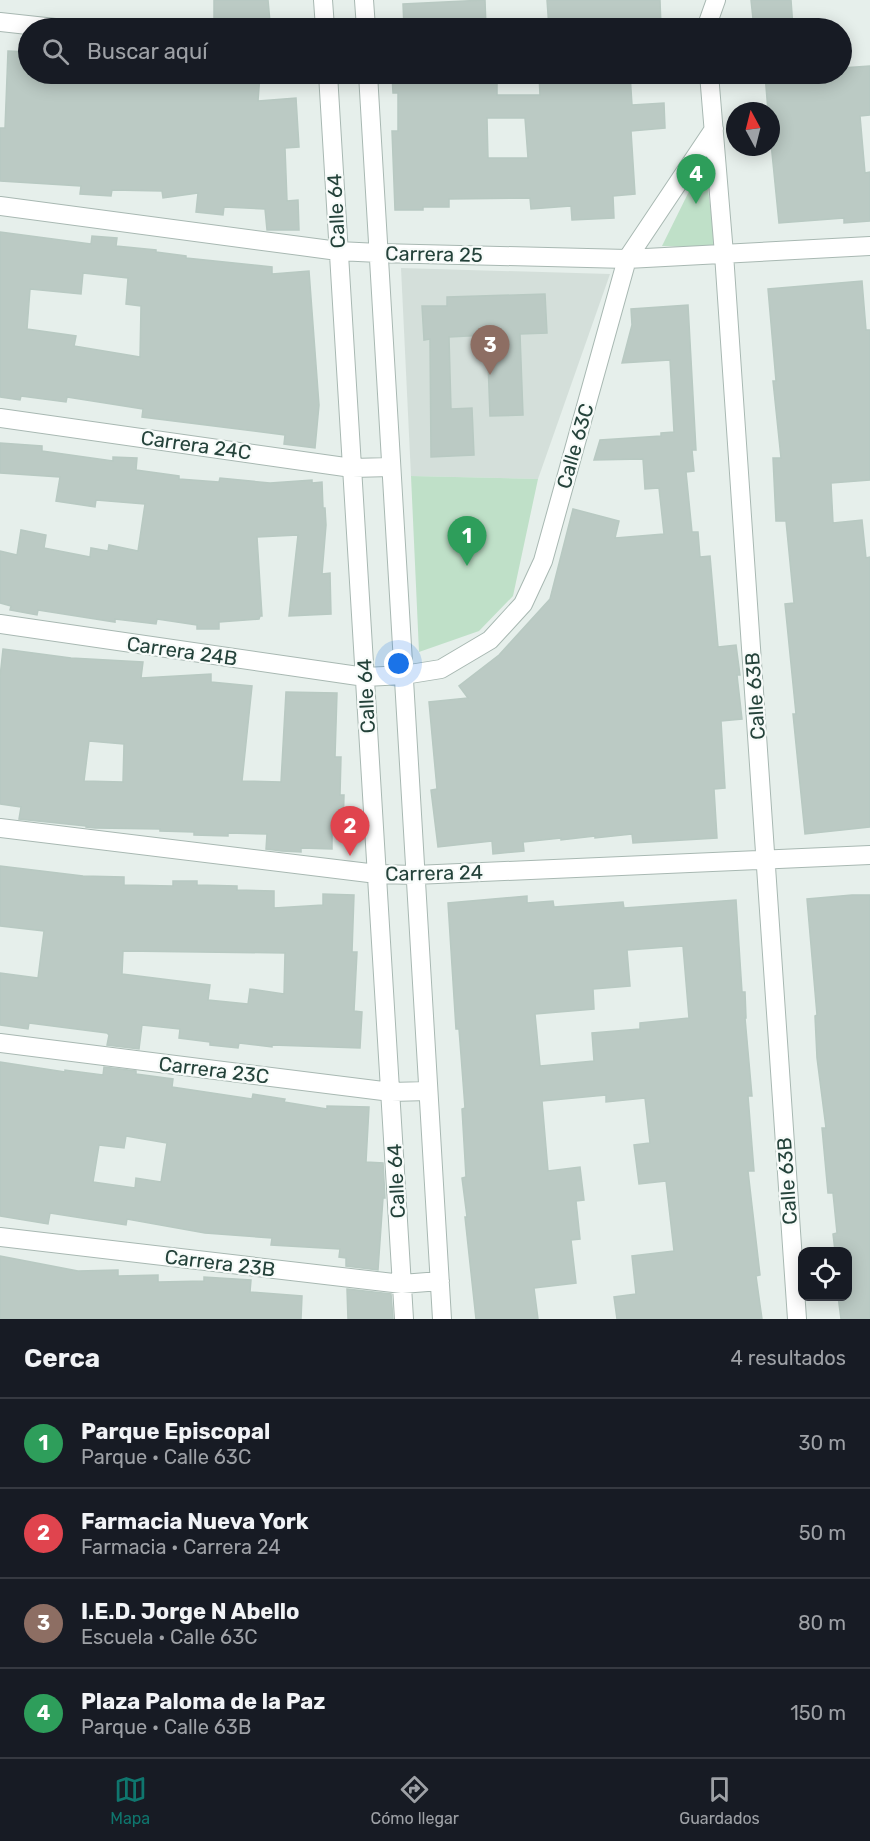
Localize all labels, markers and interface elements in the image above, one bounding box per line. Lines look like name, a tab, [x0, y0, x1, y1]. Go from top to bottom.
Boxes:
search box	[18, 18, 852, 84]
icon: search	[39, 35, 72, 68]
text: Buscar aquí	[87, 38, 208, 65]
north arrow	[726, 102, 780, 156]
pin: 4	[676, 154, 716, 204]
street label: Calle 64	[322, 173, 350, 249]
street label: Carrera 25	[385, 241, 483, 267]
pin: 3	[470, 326, 510, 375]
street label: Calle 63C	[551, 401, 599, 491]
street label: Carrera 24C	[139, 425, 253, 465]
pin: 1	[448, 516, 486, 566]
street label: Carrera 24B	[125, 631, 239, 671]
your location	[384, 649, 413, 678]
street label: Calle 63B	[740, 651, 770, 741]
street label: Calle 64	[352, 658, 380, 734]
pin: 2	[330, 806, 370, 856]
street label: Carrera 24	[385, 860, 483, 886]
street label: Carrera 23C	[157, 1051, 271, 1089]
street label: Calle 63B	[772, 1136, 802, 1226]
street label: Calle 64	[382, 1143, 410, 1219]
street label: Carrera 23B	[163, 1244, 277, 1282]
map controls	[798, 1247, 852, 1301]
button: locate	[798, 1247, 852, 1301]
text: Cerca	[24, 1343, 100, 1374]
text: 4 resultados	[731, 1346, 846, 1370]
text: Parque Episcopal	[81, 1418, 270, 1445]
text: 1	[39, 1431, 48, 1455]
text: 30 m	[799, 1431, 846, 1455]
text: Parque · Calle 63C	[81, 1445, 251, 1469]
text: Farmacia Nueva York	[81, 1508, 309, 1535]
text: 2	[37, 1521, 50, 1545]
text: 50 m	[799, 1521, 846, 1545]
text: Farmacia · Carrera 24	[81, 1535, 281, 1559]
text: I.E.D. Jorge N Abello	[81, 1598, 299, 1625]
text: 3	[37, 1611, 50, 1635]
text: 80 m	[798, 1611, 846, 1635]
text: Escuela · Calle 63C	[81, 1625, 257, 1649]
text: Plaza Paloma de la Paz	[81, 1688, 326, 1715]
text: 4	[37, 1701, 50, 1725]
text: 150 m	[790, 1701, 846, 1725]
text: Parque · Calle 63B	[81, 1715, 251, 1739]
tab: Mapa	[110, 1773, 150, 1828]
tab: Cómo llegar	[371, 1773, 459, 1828]
tab: Guardados	[679, 1773, 760, 1828]

